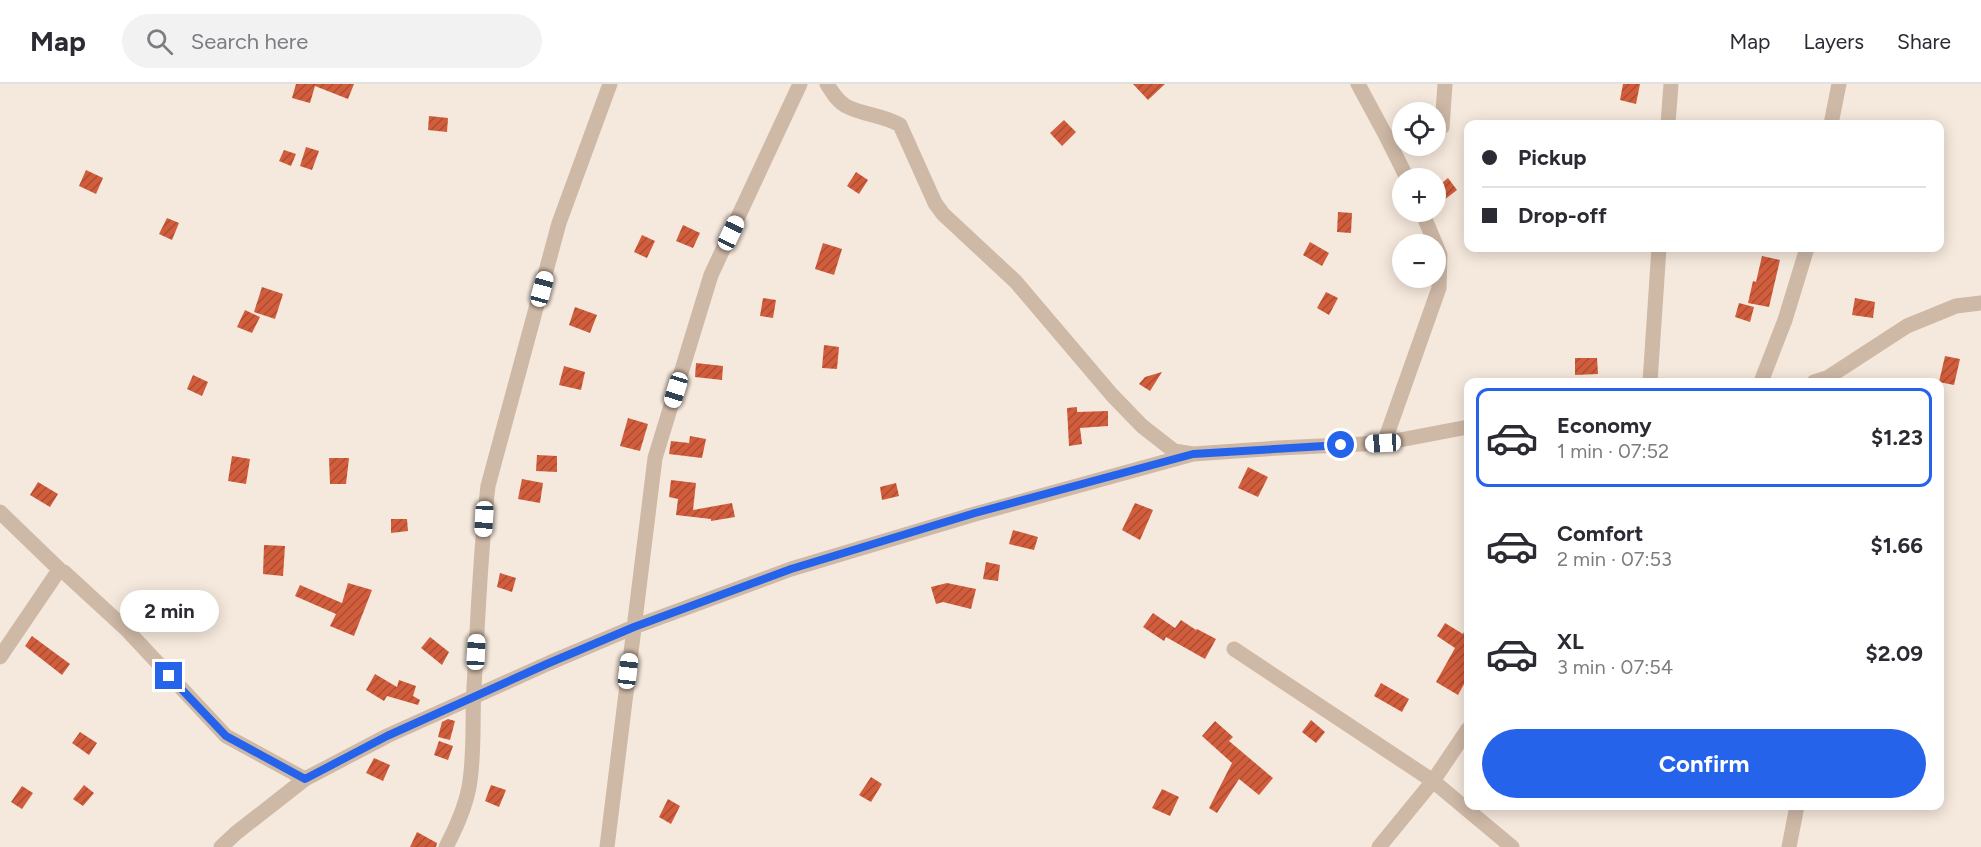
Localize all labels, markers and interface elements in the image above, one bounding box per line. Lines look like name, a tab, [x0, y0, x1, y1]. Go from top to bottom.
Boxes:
search box	[122, 14, 542, 68]
text: Map	[30, 24, 86, 58]
icon: search	[143, 25, 176, 58]
text: Search here	[191, 28, 308, 55]
text: Map	[1730, 29, 1770, 54]
text: Layers	[1803, 29, 1864, 54]
text: Share	[1897, 29, 1951, 54]
map controls	[1392, 102, 1446, 288]
button: locate	[1392, 102, 1446, 156]
text: Pickup	[1518, 144, 1587, 171]
button: +	[1392, 168, 1446, 222]
text: Drop-off	[1518, 202, 1607, 229]
car	[715, 213, 747, 253]
button: −	[1392, 234, 1446, 288]
car	[529, 269, 555, 309]
car	[662, 370, 690, 410]
icon: car	[1485, 411, 1539, 465]
text: Economy	[1557, 412, 1652, 439]
text: $1.23	[1871, 424, 1923, 451]
route start	[1327, 431, 1354, 458]
car	[1365, 433, 1401, 453]
text: 1 min · 07:52	[1557, 439, 1669, 463]
car	[474, 501, 494, 537]
icon: car	[1485, 519, 1539, 573]
text: Comfort	[1557, 520, 1643, 547]
text: $1.66	[1871, 532, 1923, 559]
text: 2 min · 07:53	[1557, 547, 1672, 571]
callout: 2 min	[120, 589, 219, 631]
text: 2 min	[144, 599, 195, 623]
icon: car	[1485, 627, 1539, 681]
text: XL	[1557, 628, 1584, 655]
car	[466, 634, 486, 670]
text: $2.09	[1866, 640, 1923, 667]
car	[617, 652, 639, 690]
text: 3 min · 07:54	[1557, 655, 1673, 679]
route end	[155, 662, 182, 689]
button: Confirm	[1482, 729, 1926, 798]

